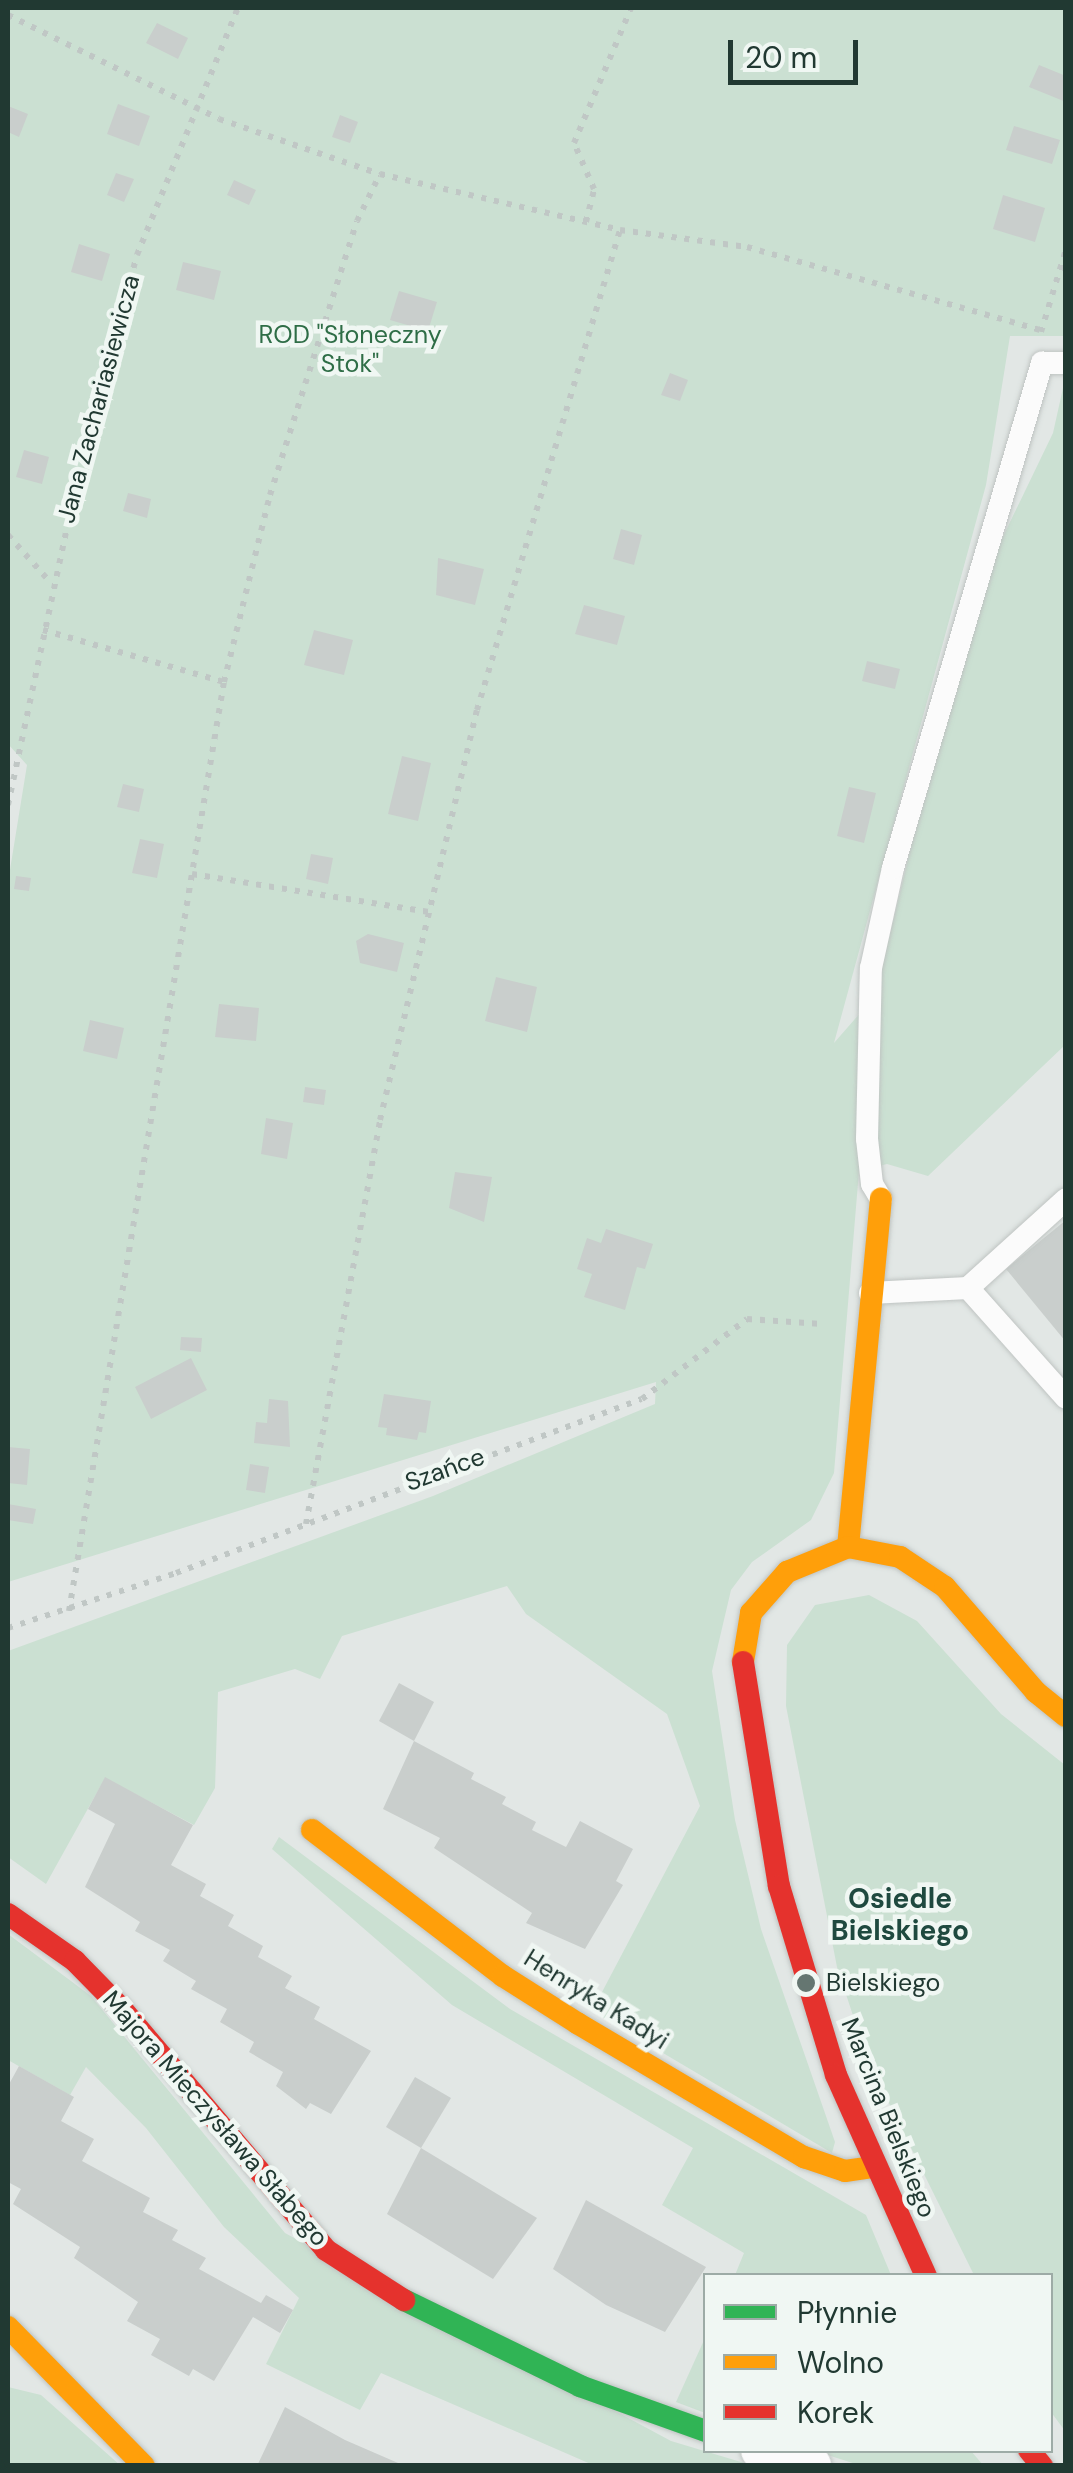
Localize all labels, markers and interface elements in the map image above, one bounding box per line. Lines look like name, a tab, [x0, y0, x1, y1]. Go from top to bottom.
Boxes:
scale bar	[733, 20, 863, 82]
text: 20 m	[745, 38, 817, 77]
street label: Jana Zachariasiewicza	[51, 272, 147, 526]
park label: ROD "Słoneczny Stok"	[258, 321, 442, 380]
street label: Szańce	[401, 1442, 489, 1498]
district label: Osiedle Bielskiego	[831, 1882, 969, 1948]
street label: Henryka Kadyi	[518, 1944, 674, 2056]
place label: Bielskiego	[826, 1968, 940, 1998]
marker: Bielskiego	[795, 1972, 817, 1994]
street label: Majora Mieczysława Słabego	[96, 1985, 334, 2253]
street label: Marcina Bielskiego	[834, 2014, 942, 2222]
legend	[703, 2273, 1053, 2453]
text: Płynnie	[797, 2293, 897, 2332]
text: Wolno	[797, 2343, 884, 2382]
text: Korek	[797, 2393, 874, 2432]

